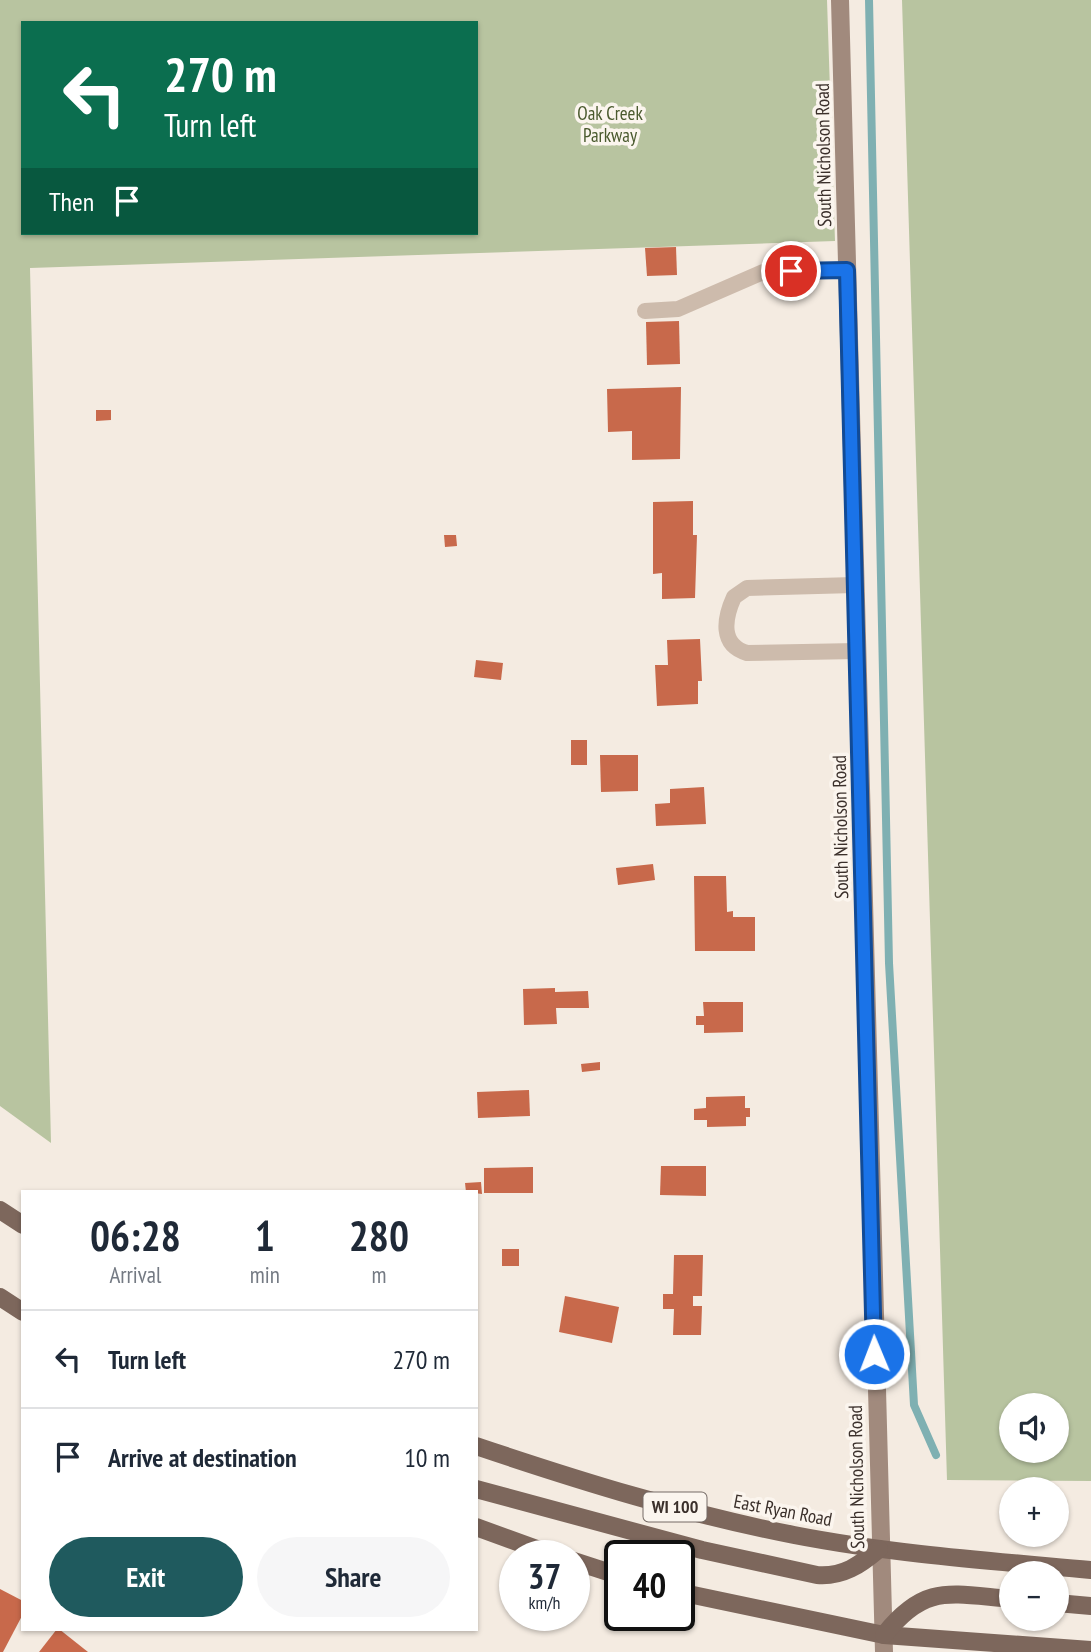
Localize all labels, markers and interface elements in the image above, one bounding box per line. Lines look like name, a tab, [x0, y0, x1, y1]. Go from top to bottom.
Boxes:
text: 270 m	[164, 42, 277, 106]
icon: left	[49, 49, 140, 140]
street label: South Nicholson Road	[810, 83, 836, 227]
park label: Oak Creek Parkway	[577, 101, 643, 147]
text: Turn left	[164, 104, 256, 146]
icon: arrive	[108, 182, 146, 220]
text: Then	[49, 185, 94, 218]
pin	[761, 241, 821, 301]
icon: arrive	[772, 252, 810, 290]
street label: South Nicholson Road	[827, 755, 853, 899]
text: 06:28	[90, 1208, 181, 1263]
text: 1	[255, 1208, 275, 1263]
text: 280	[349, 1208, 409, 1263]
text: Arrival	[109, 1260, 161, 1289]
text: min	[250, 1260, 280, 1289]
text: m	[371, 1260, 386, 1289]
position arrow	[837, 1317, 911, 1391]
icon: left	[49, 1340, 87, 1378]
text: Turn left	[108, 1343, 186, 1376]
text: 270 m	[392, 1343, 450, 1376]
map controls	[999, 1393, 1069, 1631]
button: sound	[999, 1393, 1069, 1463]
street label: South Nicholson Road	[843, 1405, 869, 1549]
icon: arrive	[49, 1438, 87, 1476]
text: Arrive at destination	[108, 1441, 297, 1474]
text: 10 m	[404, 1441, 450, 1474]
button: +	[999, 1477, 1069, 1547]
street label: East Ryan Road	[732, 1489, 834, 1531]
road number: WI 100	[644, 1492, 706, 1522]
button: Exit	[49, 1537, 243, 1617]
button: Share	[257, 1537, 450, 1617]
speed limit sign: 40	[604, 1540, 695, 1631]
text: 37	[528, 1553, 561, 1599]
button: −	[999, 1561, 1069, 1631]
text: km/h	[529, 1591, 560, 1614]

